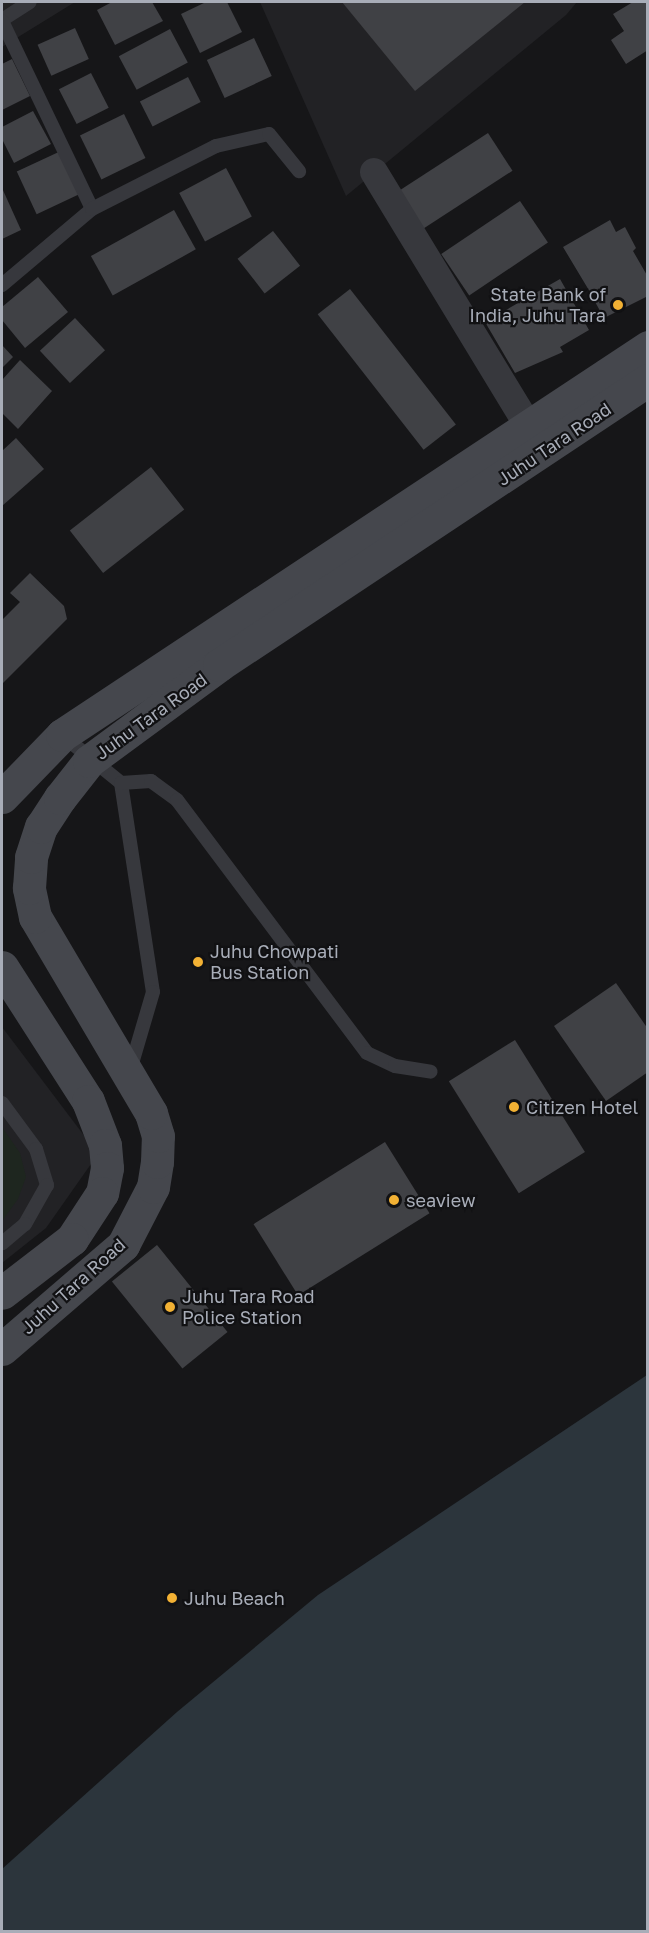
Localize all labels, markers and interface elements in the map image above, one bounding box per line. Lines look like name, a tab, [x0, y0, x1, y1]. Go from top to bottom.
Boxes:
place label: State Bank of India, Juhu Tara	[469, 284, 606, 326]
marker: State Bank of India, Juhu Tara	[611, 298, 625, 312]
street label: Juhu Tara Road	[493, 398, 615, 490]
street label: Juhu Tara Road	[91, 668, 211, 764]
place label: Juhu Chowpati Bus Station	[210, 941, 339, 984]
marker: Juhu Chowpati Bus Station	[191, 955, 205, 969]
place label: Citizen Hotel	[526, 1096, 638, 1118]
marker: Citizen Hotel	[507, 1100, 521, 1114]
place label: seaview	[406, 1189, 476, 1211]
marker: seaview	[387, 1193, 401, 1207]
street label: Juhu Tara Road	[16, 1234, 130, 1338]
place label: Juhu Tara Road Police Station	[182, 1286, 315, 1328]
marker: Juhu Tara Road Police Station	[163, 1300, 177, 1314]
place label: Juhu Beach	[184, 1587, 285, 1609]
marker: Juhu Beach	[165, 1591, 179, 1605]

